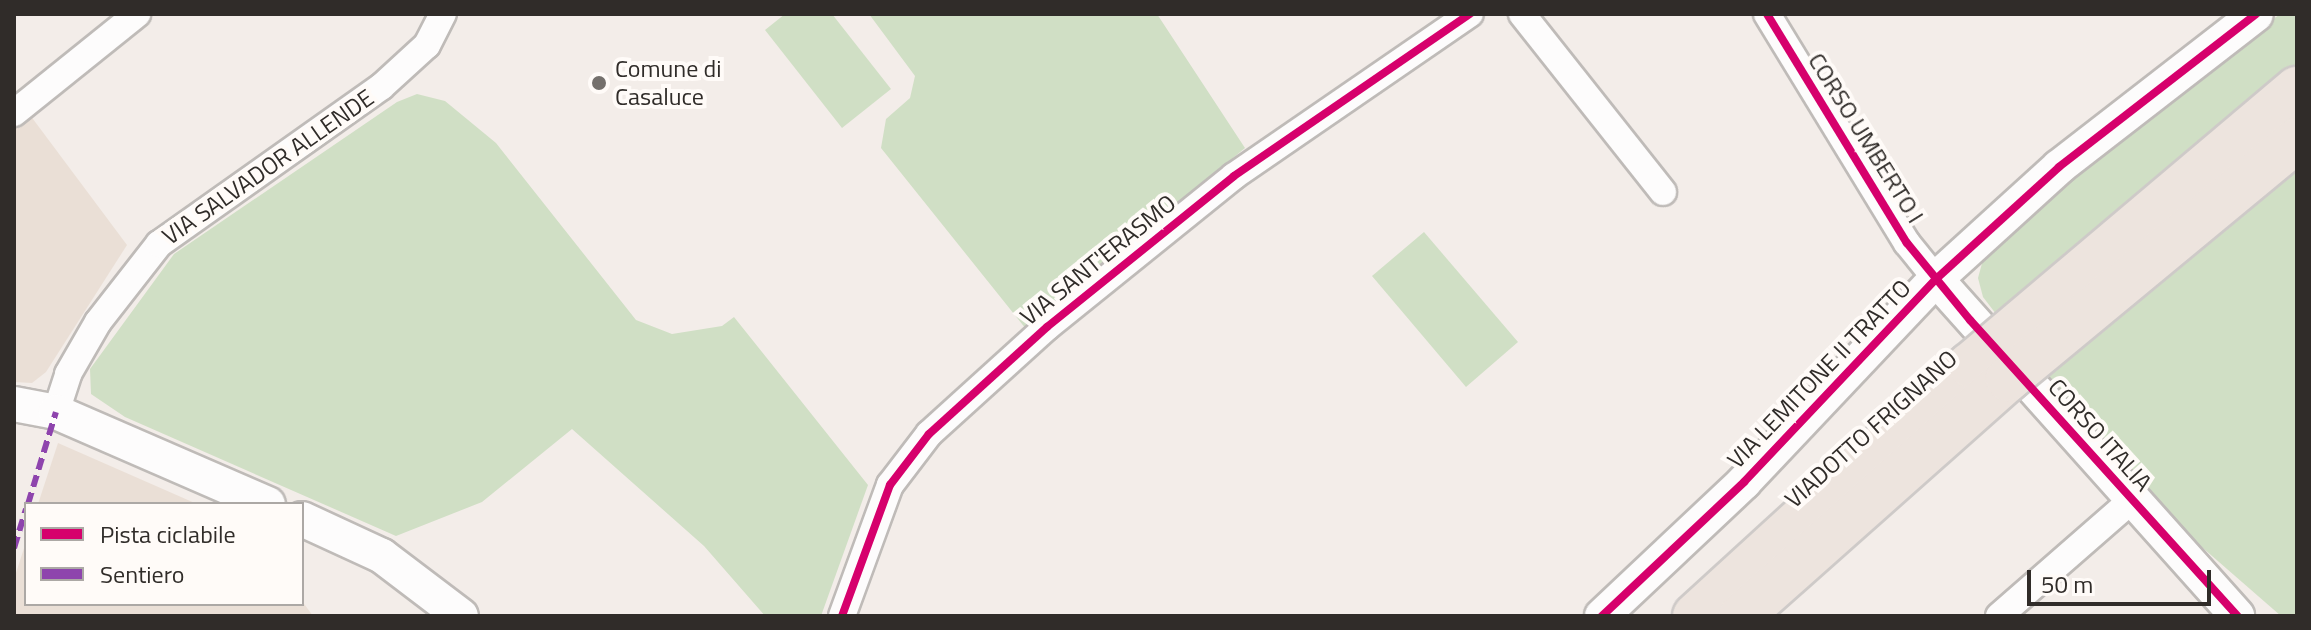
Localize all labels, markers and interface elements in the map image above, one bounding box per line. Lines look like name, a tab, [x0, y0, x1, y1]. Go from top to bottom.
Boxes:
street label: CORSO UMBERTO I	[1802, 48, 1930, 228]
place label: Comune di Casaluce	[615, 55, 722, 111]
marker: Comune di Casaluce	[590, 74, 608, 92]
street label: VIA SALVADOR ALLENDE	[157, 83, 379, 251]
street label: VIA SANT'ERASMO	[1015, 189, 1181, 331]
street label: VIA LEMITONE II TRATTO	[1721, 274, 1917, 474]
street label: VIADOTTO FRIGNANO	[1779, 344, 1963, 514]
street label: CORSO ITALIA	[2042, 373, 2158, 497]
legend	[24, 502, 304, 606]
text: Pista ciclabile	[100, 516, 236, 552]
scale bar	[2031, 554, 2215, 604]
text: Sentiero	[100, 556, 184, 592]
text: 50 m	[2041, 566, 2093, 602]

